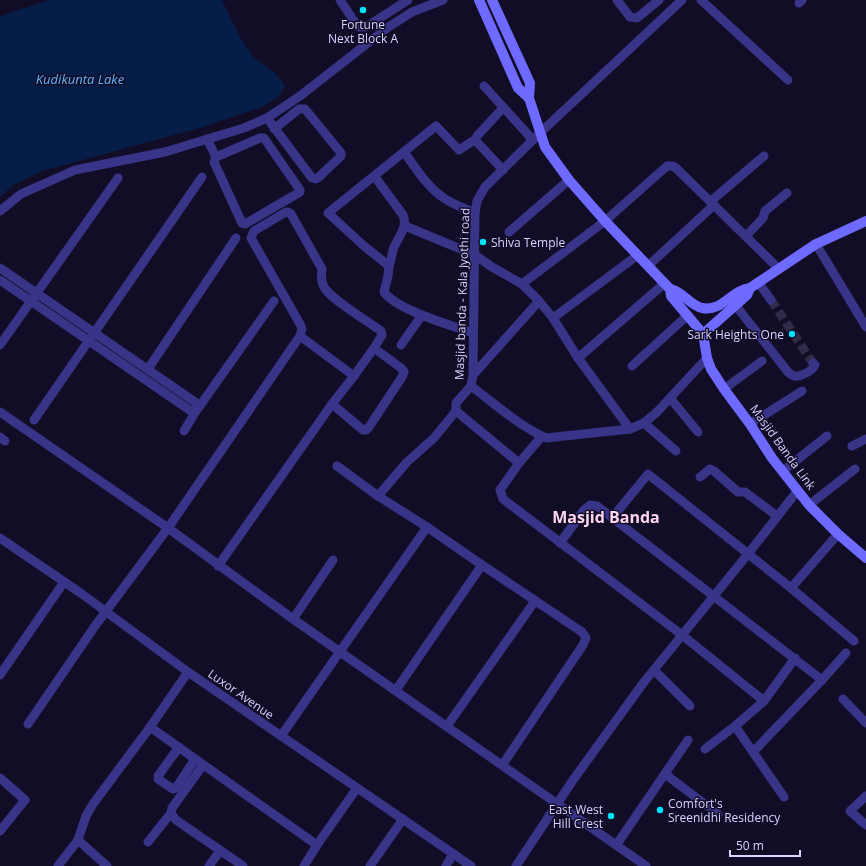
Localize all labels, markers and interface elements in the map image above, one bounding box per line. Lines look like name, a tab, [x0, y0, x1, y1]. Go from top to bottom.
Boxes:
marker: Fortune Next Block A	[358, 5, 368, 15]
place label: Fortune Next Block A	[328, 16, 399, 47]
water label: Kudikunta Lake	[36, 70, 125, 88]
street label: Masjid banda - Kala Jyothi road	[450, 208, 474, 380]
place label: Shiva Temple	[491, 234, 566, 251]
marker: Shiva Temple	[478, 237, 488, 247]
place label: Sark Heights One	[687, 326, 784, 343]
marker: Sark Heights One	[787, 329, 797, 339]
street label: Masjid Banda Link	[746, 401, 820, 494]
district label: Masjid Banda	[552, 506, 660, 528]
street label: Luxor Avenue	[205, 665, 278, 723]
place label: Comfort's Sreenidhi Residency	[668, 795, 781, 826]
place label: East West Hill Crest	[549, 801, 603, 832]
marker: Comfort's Sreenidhi Residency	[655, 805, 665, 815]
marker: East West Hill Crest	[606, 811, 616, 821]
scale bar	[730, 832, 800, 858]
text: 50 m	[736, 837, 764, 854]

